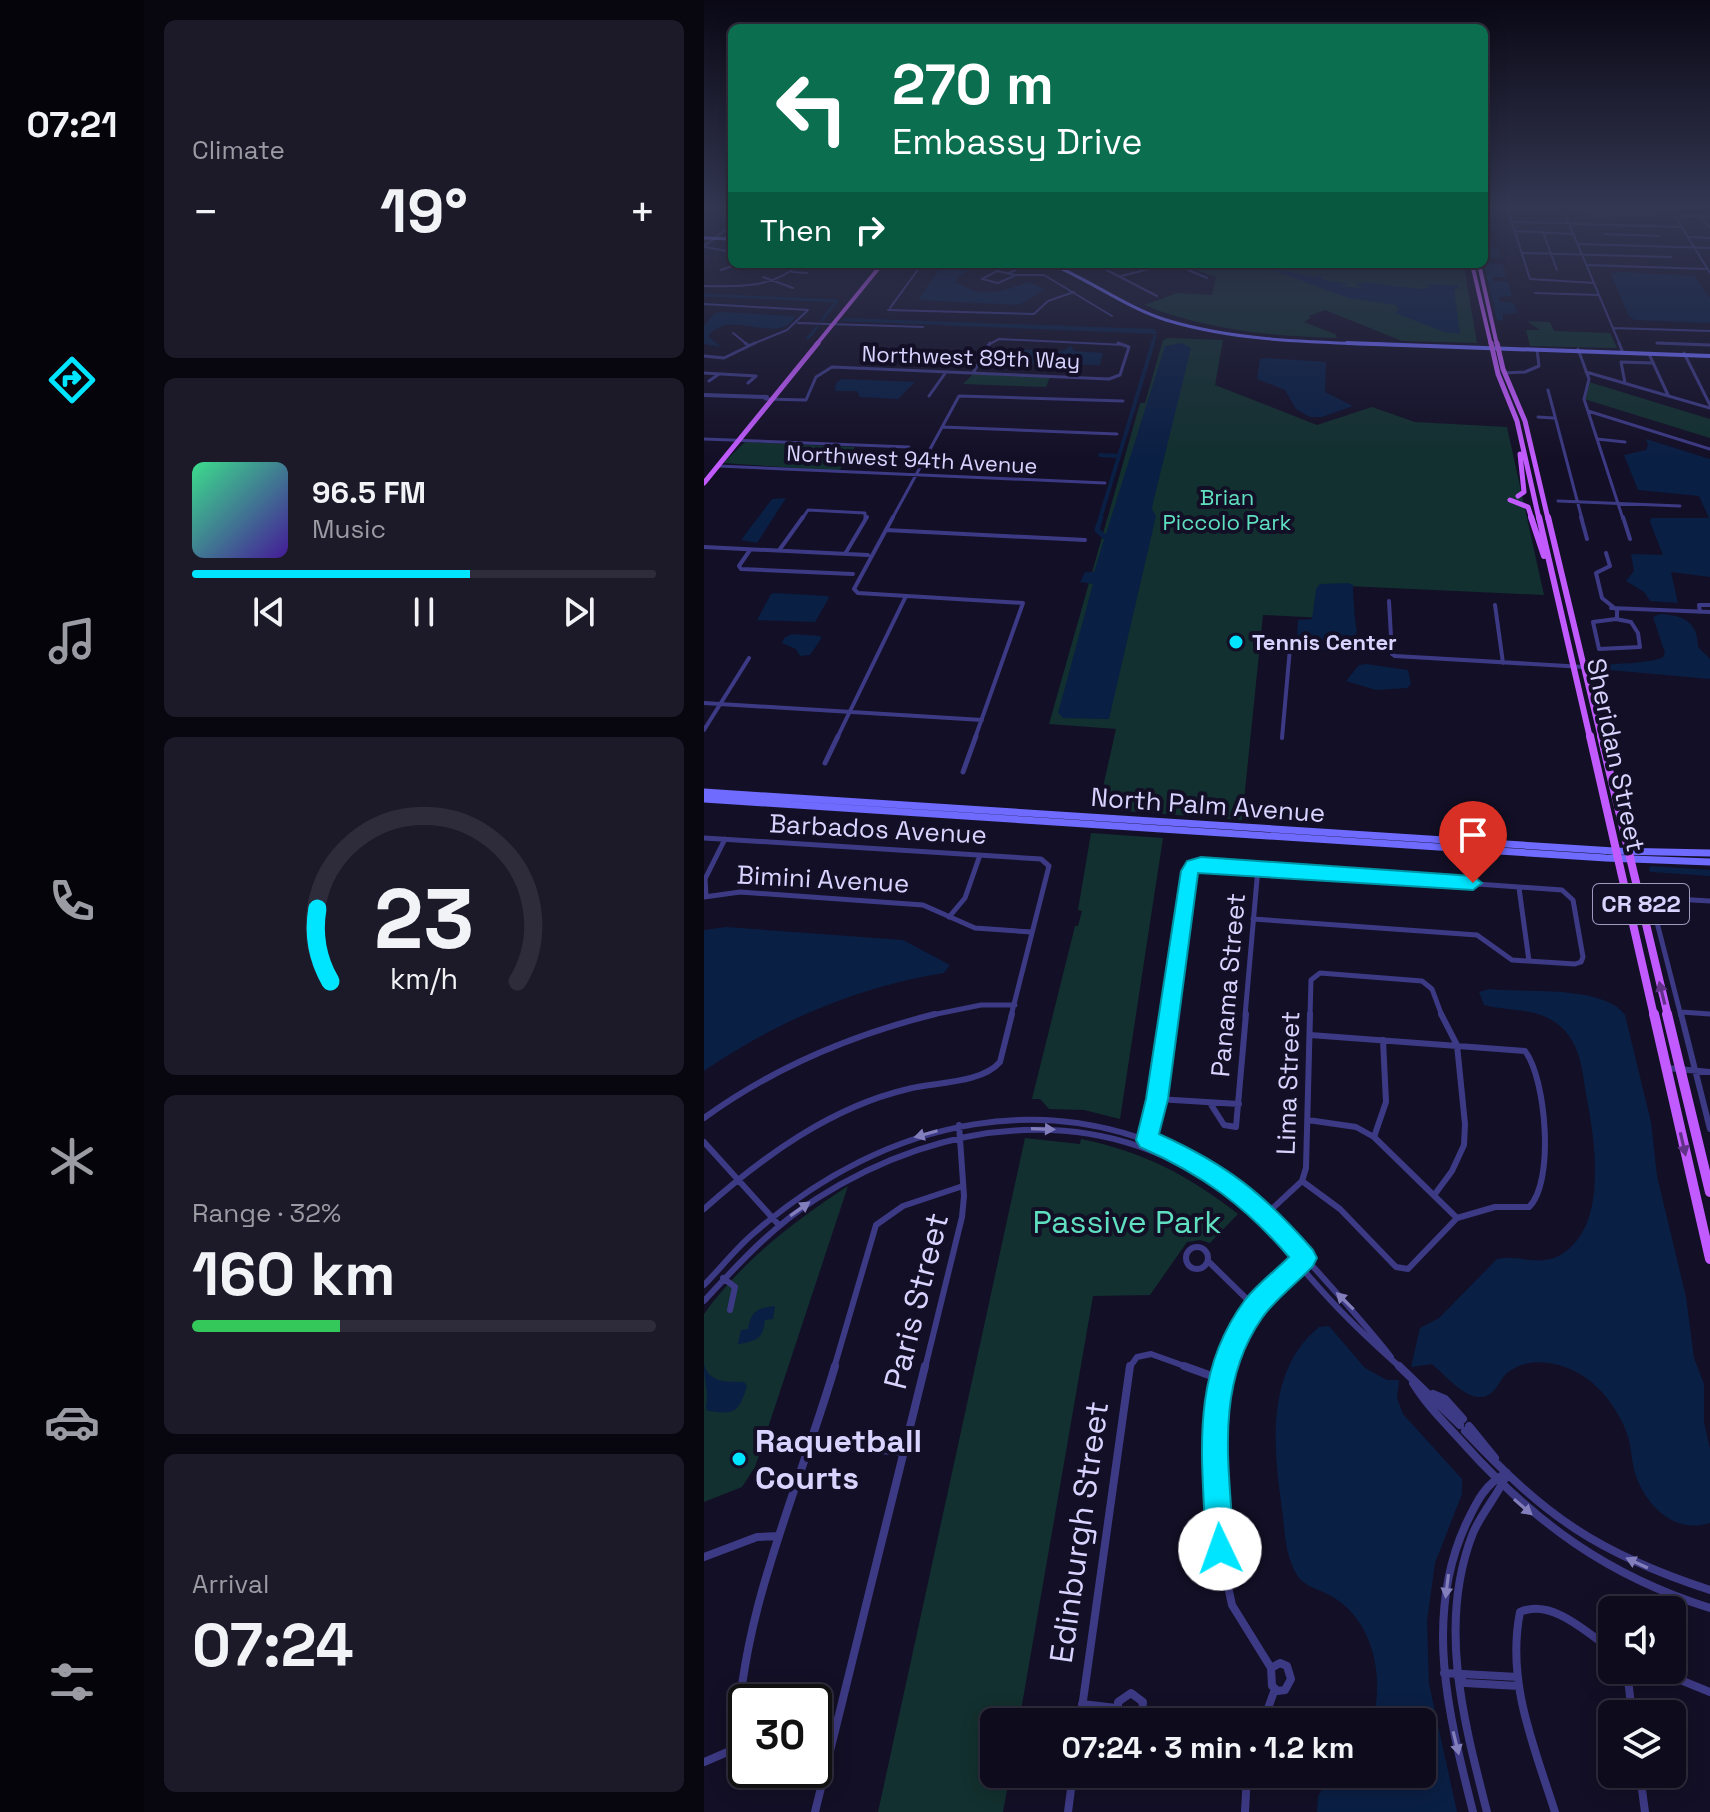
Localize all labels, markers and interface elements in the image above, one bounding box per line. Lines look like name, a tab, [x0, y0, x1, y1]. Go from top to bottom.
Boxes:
text: 270 m	[892, 49, 1054, 120]
icon: left	[760, 56, 864, 160]
text: 07:21	[27, 102, 117, 148]
text: Embassy Drive	[892, 119, 1142, 165]
text: Climate	[192, 133, 285, 167]
text: 19°	[380, 173, 468, 250]
text: −	[192, 184, 219, 240]
text: +	[629, 184, 656, 240]
icon: right	[848, 208, 892, 252]
text: Then	[760, 211, 832, 250]
street label: Northwest 89th Way	[861, 339, 1081, 375]
icon: directions	[44, 352, 100, 408]
street label: Northwest 94th Avenue	[786, 438, 1038, 480]
text: 96.5 FM	[312, 473, 426, 512]
park label: Brian Piccolo Park	[1163, 483, 1292, 536]
text: Music	[312, 512, 386, 546]
icon: previous	[247, 590, 291, 634]
icon: pause	[402, 590, 446, 634]
icon: next	[557, 590, 601, 634]
icon: music	[44, 613, 100, 669]
place label: Tennis Center	[1252, 628, 1397, 656]
marker: Tennis Center	[1227, 633, 1245, 651]
street label: Sheridan Street	[1579, 655, 1653, 855]
street label: North Palm Avenue	[1090, 780, 1326, 830]
pin	[1439, 801, 1507, 883]
street label: Barbados Avenue	[768, 806, 988, 852]
icon: arrive	[1451, 813, 1495, 857]
street label: Bimini Avenue	[736, 858, 910, 900]
text: 23	[374, 866, 474, 972]
icon: phone	[44, 873, 100, 929]
road number: CR 822	[1593, 884, 1689, 924]
street label: Panama Street	[1203, 892, 1253, 1078]
text: km/h	[390, 961, 458, 997]
one-way arrow	[1656, 981, 1668, 1006]
street label: Lima Street	[1268, 1010, 1308, 1156]
one-way arrow	[1031, 1123, 1056, 1136]
one-way arrow	[913, 1128, 938, 1140]
one-way arrow	[1678, 1131, 1690, 1156]
icon: climate	[44, 1133, 100, 1189]
text: Range · 32%	[192, 1196, 341, 1230]
one-way arrow	[790, 1201, 811, 1217]
park label: Passive Park	[1032, 1202, 1222, 1242]
street label: Paris Street	[875, 1209, 957, 1393]
text: 160 km	[192, 1236, 395, 1313]
one-way arrow	[1336, 1292, 1355, 1310]
icon: car	[44, 1394, 100, 1450]
street label: Edinburgh Street	[1041, 1399, 1117, 1665]
place label: Raquetball Courts	[755, 1421, 922, 1498]
marker: Raquetball Courts	[730, 1450, 748, 1468]
one-way arrow	[1513, 1498, 1533, 1515]
position arrow	[1178, 1507, 1262, 1591]
one-way arrow	[1625, 1557, 1649, 1570]
text: Arrival	[192, 1567, 269, 1601]
one-way arrow	[1441, 1574, 1454, 1599]
map controls	[1598, 1596, 1686, 1788]
button: sound	[1598, 1596, 1686, 1684]
text: 07:24	[192, 1607, 354, 1684]
icon: filters	[44, 1654, 100, 1710]
speed limit sign: 30	[728, 1684, 832, 1788]
button: layers	[1598, 1700, 1686, 1788]
text: 07:24 · 3 min · 1.2 km	[1062, 1728, 1354, 1767]
one-way arrow	[1450, 1730, 1462, 1755]

